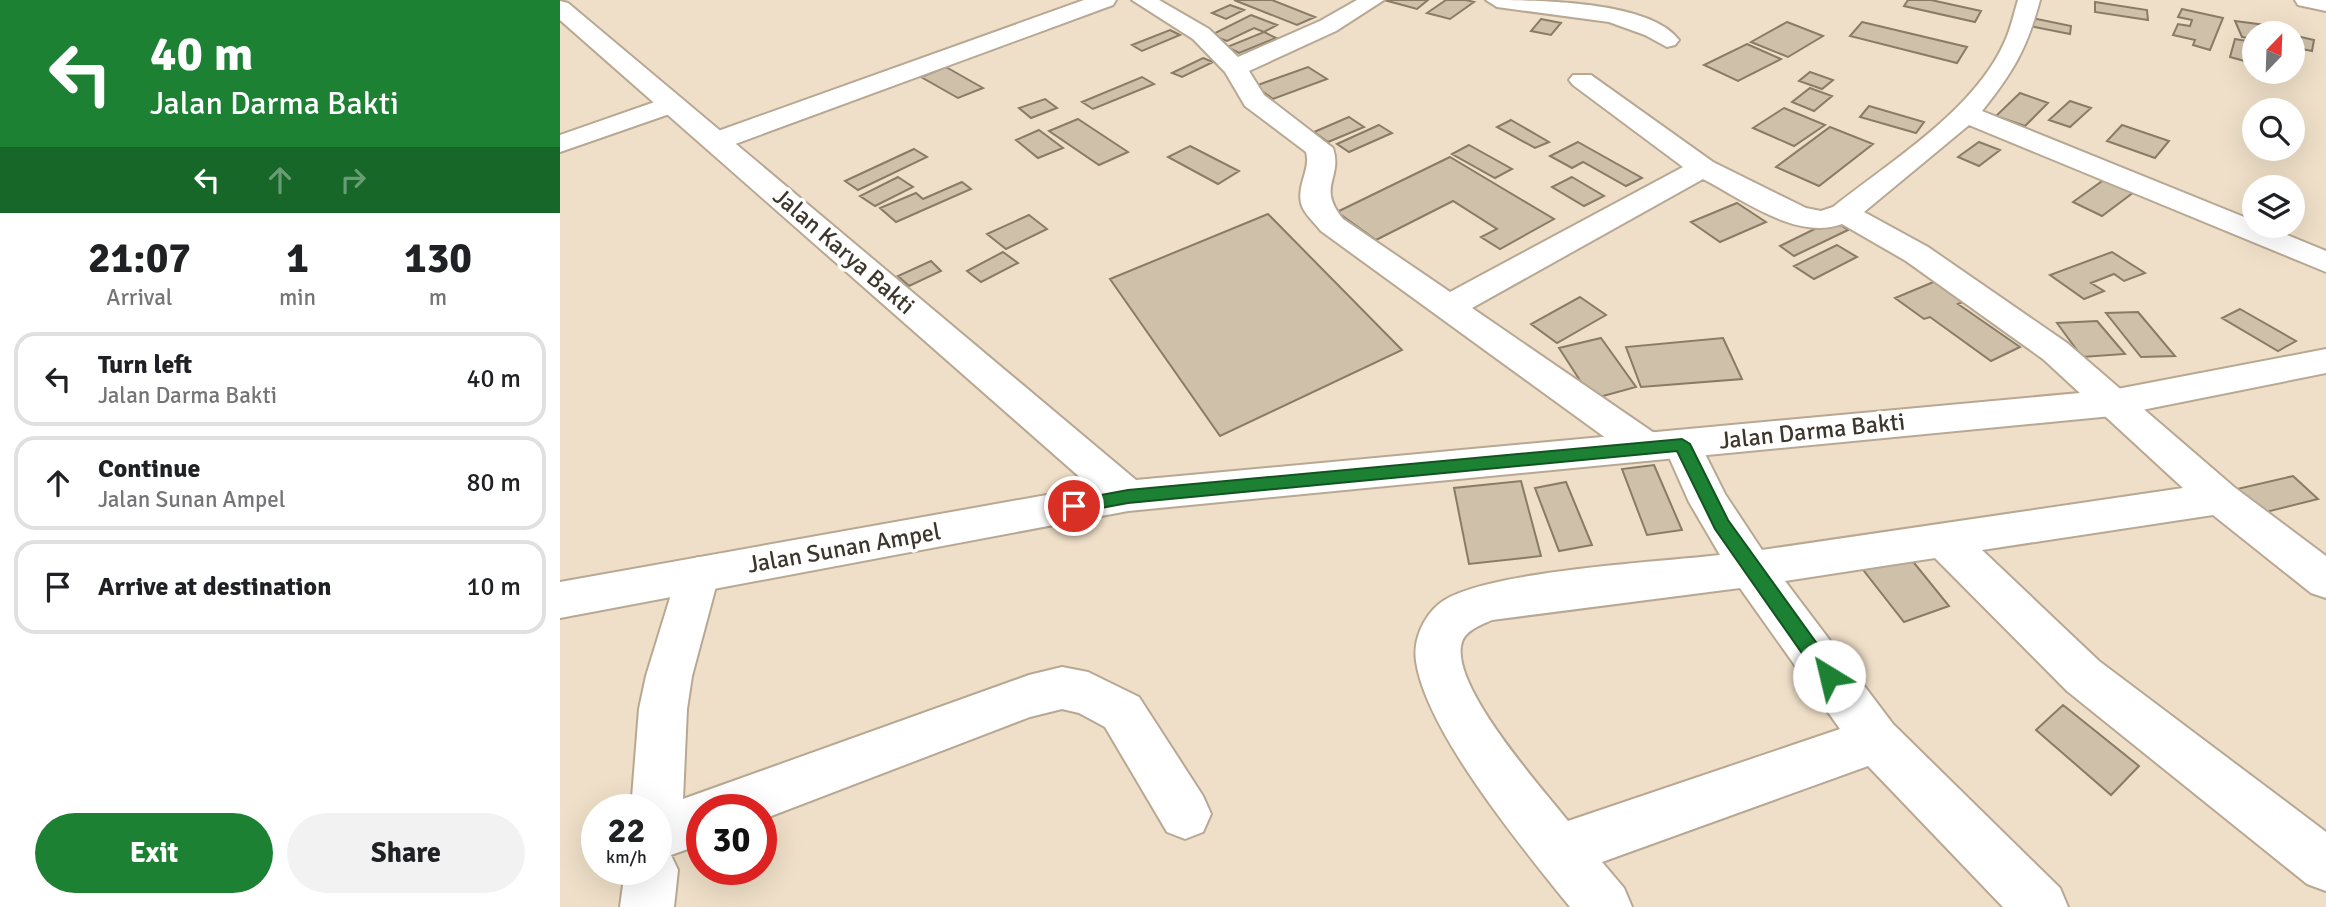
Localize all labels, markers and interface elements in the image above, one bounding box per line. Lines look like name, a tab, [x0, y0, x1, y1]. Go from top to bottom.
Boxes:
north arrow	[2242, 21, 2305, 84]
map controls	[2242, 21, 2305, 238]
text: 40 m	[150, 24, 253, 84]
icon: left	[35, 28, 126, 119]
text: Jalan Darma Bakti	[150, 84, 399, 123]
button: search	[2242, 98, 2305, 161]
icon: left	[188, 161, 226, 199]
icon: ahead	[261, 161, 299, 199]
icon: right	[334, 161, 372, 199]
button: layers	[2242, 175, 2305, 238]
street label: Jalan Karya Bakti	[767, 181, 921, 321]
text: 21:07	[88, 233, 191, 284]
text: 1	[286, 233, 309, 284]
text: 130	[404, 233, 472, 284]
text: Arrival	[106, 283, 173, 312]
text: min	[279, 283, 316, 312]
text: m	[429, 283, 447, 312]
text: Turn left	[98, 349, 192, 381]
icon: left	[39, 360, 77, 398]
text: 40 m	[466, 363, 521, 395]
text: Jalan Darma Bakti	[98, 381, 277, 410]
street label: Jalan Darma Bakti	[1718, 406, 1906, 456]
text: Continue	[98, 453, 200, 485]
icon: ahead	[39, 464, 77, 502]
text: 80 m	[466, 467, 521, 499]
pin	[1044, 476, 1104, 536]
text: Jalan Sunan Ampel	[98, 485, 285, 514]
icon: arrive	[1055, 487, 1093, 525]
street label: Jalan Sunan Ampel	[745, 516, 943, 580]
icon: arrive	[39, 568, 77, 606]
text: Arrive at destination	[98, 571, 331, 603]
text: 10 m	[466, 571, 521, 603]
position arrow	[1792, 639, 1866, 713]
speed limit sign: 30	[686, 794, 777, 885]
text: 22	[608, 809, 645, 852]
button: Exit	[35, 813, 273, 893]
button: Share	[287, 813, 525, 893]
text: km/h	[606, 846, 647, 868]

